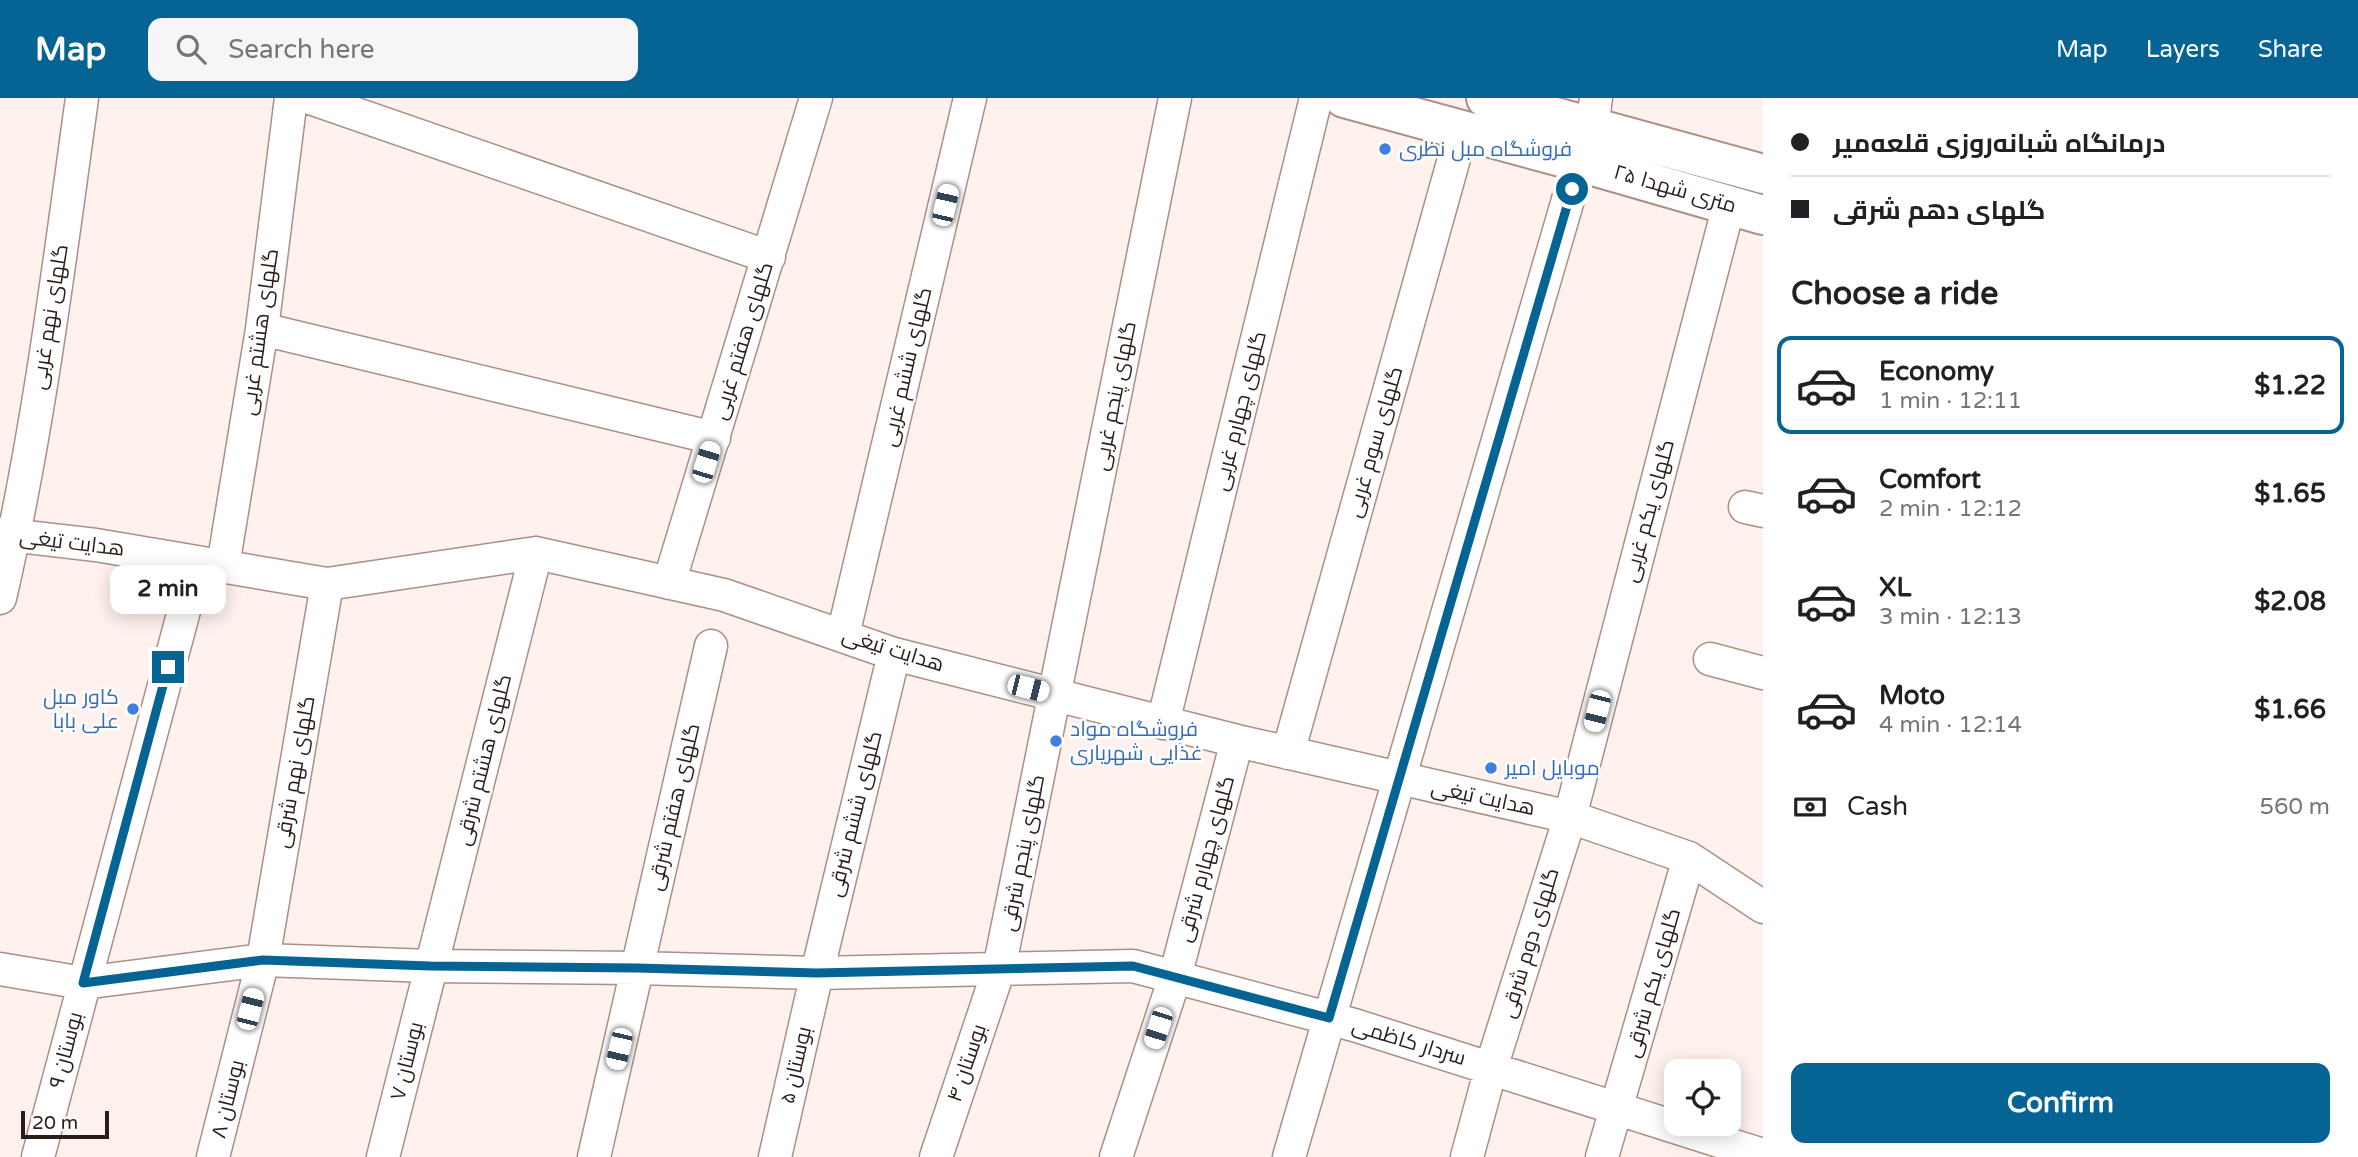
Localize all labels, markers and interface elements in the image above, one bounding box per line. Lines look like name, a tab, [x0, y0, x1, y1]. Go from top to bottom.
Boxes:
search box	[148, 18, 638, 81]
text: Map	[35, 30, 106, 69]
icon: search	[172, 30, 210, 68]
text: Search here	[228, 34, 374, 65]
text: Map	[2056, 35, 2108, 64]
text: Layers	[2146, 35, 2220, 64]
text: Share	[2258, 35, 2323, 64]
text: درمانگاه شبانه‌روزی قلعه‌میر	[1833, 128, 2165, 159]
place label: فروشگاه مبل نظری	[1399, 137, 1572, 162]
marker: فروشگاه مبل نظری	[1377, 141, 1393, 157]
street label: ۲۵ متری شهدا	[1611, 160, 1739, 218]
route start	[1556, 173, 1588, 205]
car	[931, 182, 960, 228]
text: گلهای دهم شرقی	[1833, 195, 2046, 226]
street label: گلهای نهم غربی	[26, 243, 75, 392]
street label: گلهای هشتم غربی	[236, 247, 285, 417]
street label: گلهای هفتم غربی	[707, 259, 780, 423]
text: Choose a ride	[1791, 275, 1998, 313]
street label: گلهای ششم غربی	[877, 285, 938, 449]
street label: گلهای پنجم غربی	[1088, 319, 1143, 473]
street label: گلهای چهارم غربی	[1208, 329, 1273, 494]
icon: car	[1795, 354, 1858, 417]
text: Economy	[1879, 356, 1994, 387]
street label: گلهای سوم غربی	[1341, 364, 1409, 521]
text: $1.22	[2254, 370, 2326, 401]
text: 1 min · 12:11	[1879, 387, 2022, 415]
street label: گلهای یکم غربی	[1618, 437, 1681, 585]
car	[690, 439, 723, 485]
icon: car	[1795, 462, 1858, 525]
text: Comfort	[1879, 464, 1981, 495]
text: $1.65	[2254, 478, 2326, 509]
text: 2 min · 12:12	[1879, 495, 2022, 523]
street label: هدایت تیغی	[18, 524, 126, 562]
callout: 2 min	[110, 566, 226, 614]
icon: car	[1795, 570, 1858, 633]
text: XL	[1879, 572, 1911, 603]
text: 2 min	[137, 575, 199, 603]
text: $2.08	[2254, 586, 2326, 617]
text: 3 min · 12:13	[1879, 603, 2022, 631]
street label: هدایت تیغی	[839, 623, 947, 677]
route end	[152, 651, 184, 683]
street label: گلهای هشتم شرقی	[451, 672, 518, 848]
car	[1006, 673, 1051, 703]
icon: car	[1795, 678, 1858, 741]
text: Moto	[1879, 680, 1945, 711]
place label: کاور مبل علی بابا	[43, 685, 119, 734]
car	[1582, 688, 1613, 734]
street label: گلهای نهم شرقی	[269, 694, 322, 850]
text: $1.66	[2254, 694, 2326, 725]
marker: کاور مبل علی بابا	[125, 701, 141, 717]
text: 4 min · 12:14	[1879, 711, 2022, 739]
place label: فروشگاه مواد غذایی شهریاری	[1070, 717, 1203, 766]
street label: گلهای هفتم شرقی	[643, 721, 706, 893]
street label: گلهای ششم شرقی	[822, 728, 889, 900]
marker: فروشگاه مواد غذایی شهریاری	[1048, 733, 1064, 749]
place label: موبایل امیر	[1504, 756, 1600, 781]
marker: موبایل امیر	[1483, 760, 1499, 776]
street label: گلهای پنجم شرقی	[996, 773, 1051, 934]
street label: گلهای چهارم شرقی	[1172, 773, 1241, 945]
street label: هدایت تیغی	[1429, 775, 1537, 821]
icon: cash	[1791, 788, 1829, 826]
text: Cash	[1847, 791, 1908, 822]
text: 560 m	[2260, 793, 2330, 821]
street label: گلهای دوم شرقی	[1495, 865, 1566, 1021]
street label: گلهای یکم شرقی	[1620, 905, 1687, 1061]
car	[235, 986, 266, 1032]
car	[1142, 1005, 1175, 1051]
street label: بوستان ۹	[44, 1009, 88, 1091]
street label: سردار کاظمی	[1349, 1013, 1469, 1071]
street label: بوستان ۷	[385, 1019, 429, 1103]
street label: بوستان ۴	[942, 1021, 992, 1105]
street label: بوستان ۵	[775, 1024, 817, 1106]
car	[605, 1026, 634, 1072]
street label: بوستان ۸	[206, 1057, 250, 1141]
map controls	[1664, 1059, 1741, 1136]
button: locate	[1664, 1059, 1741, 1136]
button: Confirm	[1791, 1063, 2330, 1143]
scale bar	[21, 1108, 108, 1140]
text: 20 m	[32, 1112, 78, 1134]

